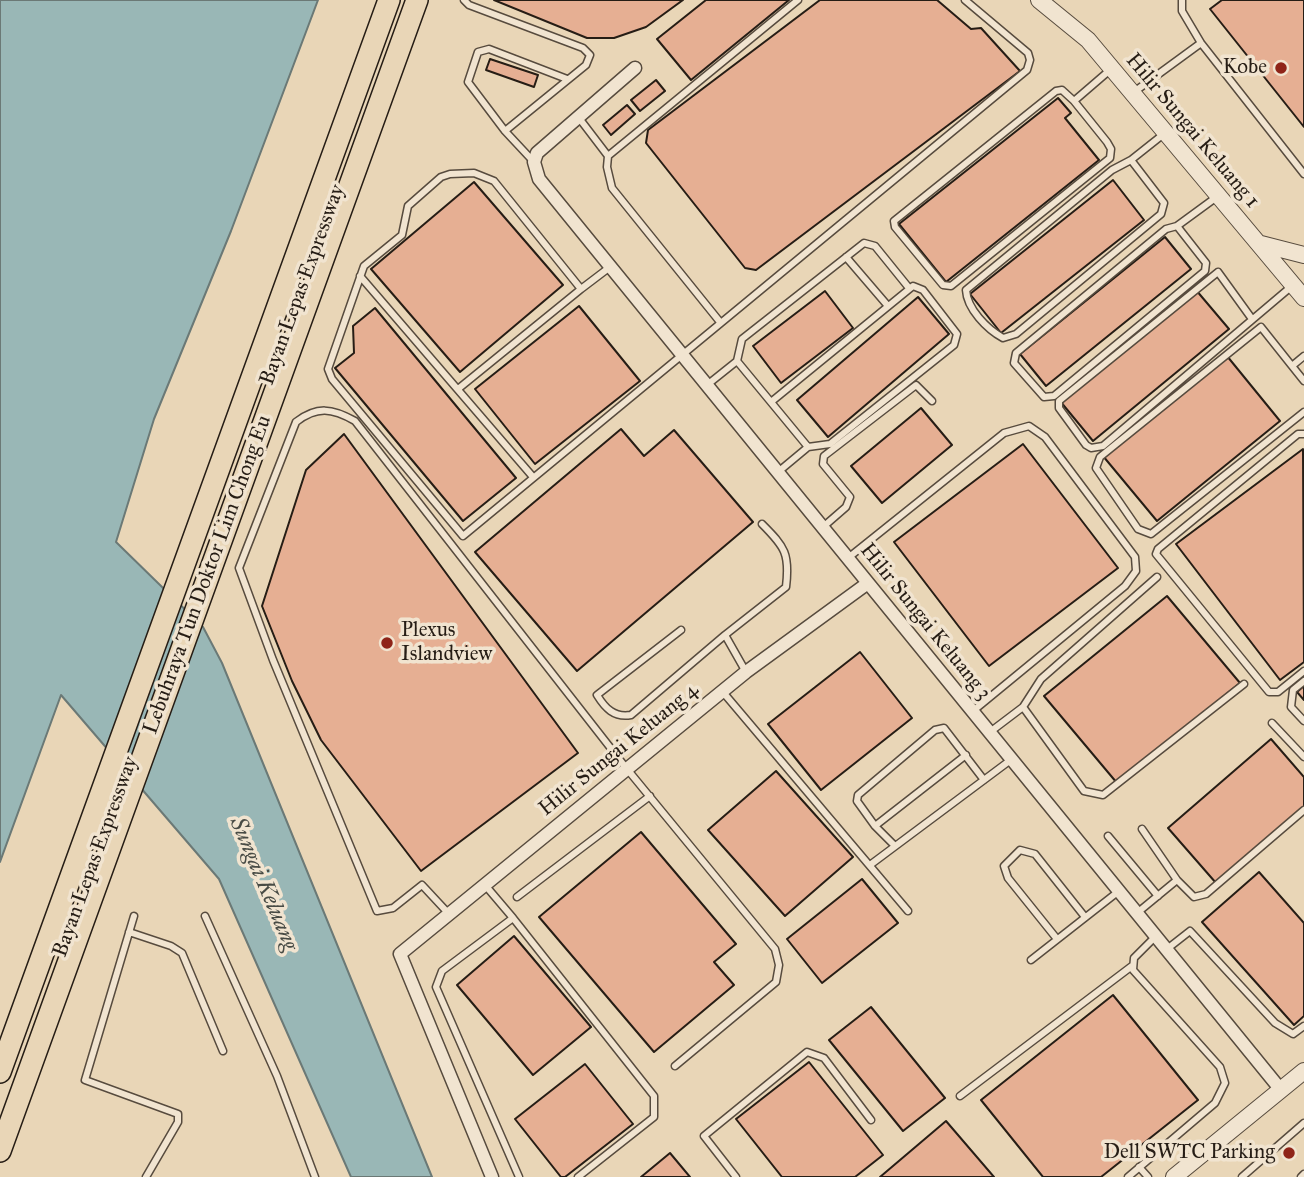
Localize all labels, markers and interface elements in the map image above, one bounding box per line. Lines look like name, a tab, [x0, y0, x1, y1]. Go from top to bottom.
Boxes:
street label: Hilir Sungai Keluang 1	[1120, 48, 1264, 214]
place label: Kobe	[1223, 55, 1267, 81]
marker: Kobe	[1273, 60, 1289, 76]
street label: Bayan Lepas Expressway	[255, 181, 351, 389]
street label: Lebuhraya Tun Doktor Lim Chong Eu	[138, 412, 278, 738]
street label: Hilir Sungai Keluang 3	[854, 538, 996, 706]
place label: Plexus Islandview	[401, 618, 492, 668]
marker: Plexus Islandview	[379, 635, 395, 651]
street label: Hilir Sungai Keluang 4	[534, 678, 704, 822]
street label: Bayan Lepas Expressway	[48, 753, 144, 961]
water label: Sungai Keluang	[222, 813, 304, 955]
place label: Dell SWTC Parking	[1103, 1140, 1275, 1166]
marker: Dell SWTC Parking	[1281, 1145, 1297, 1161]

